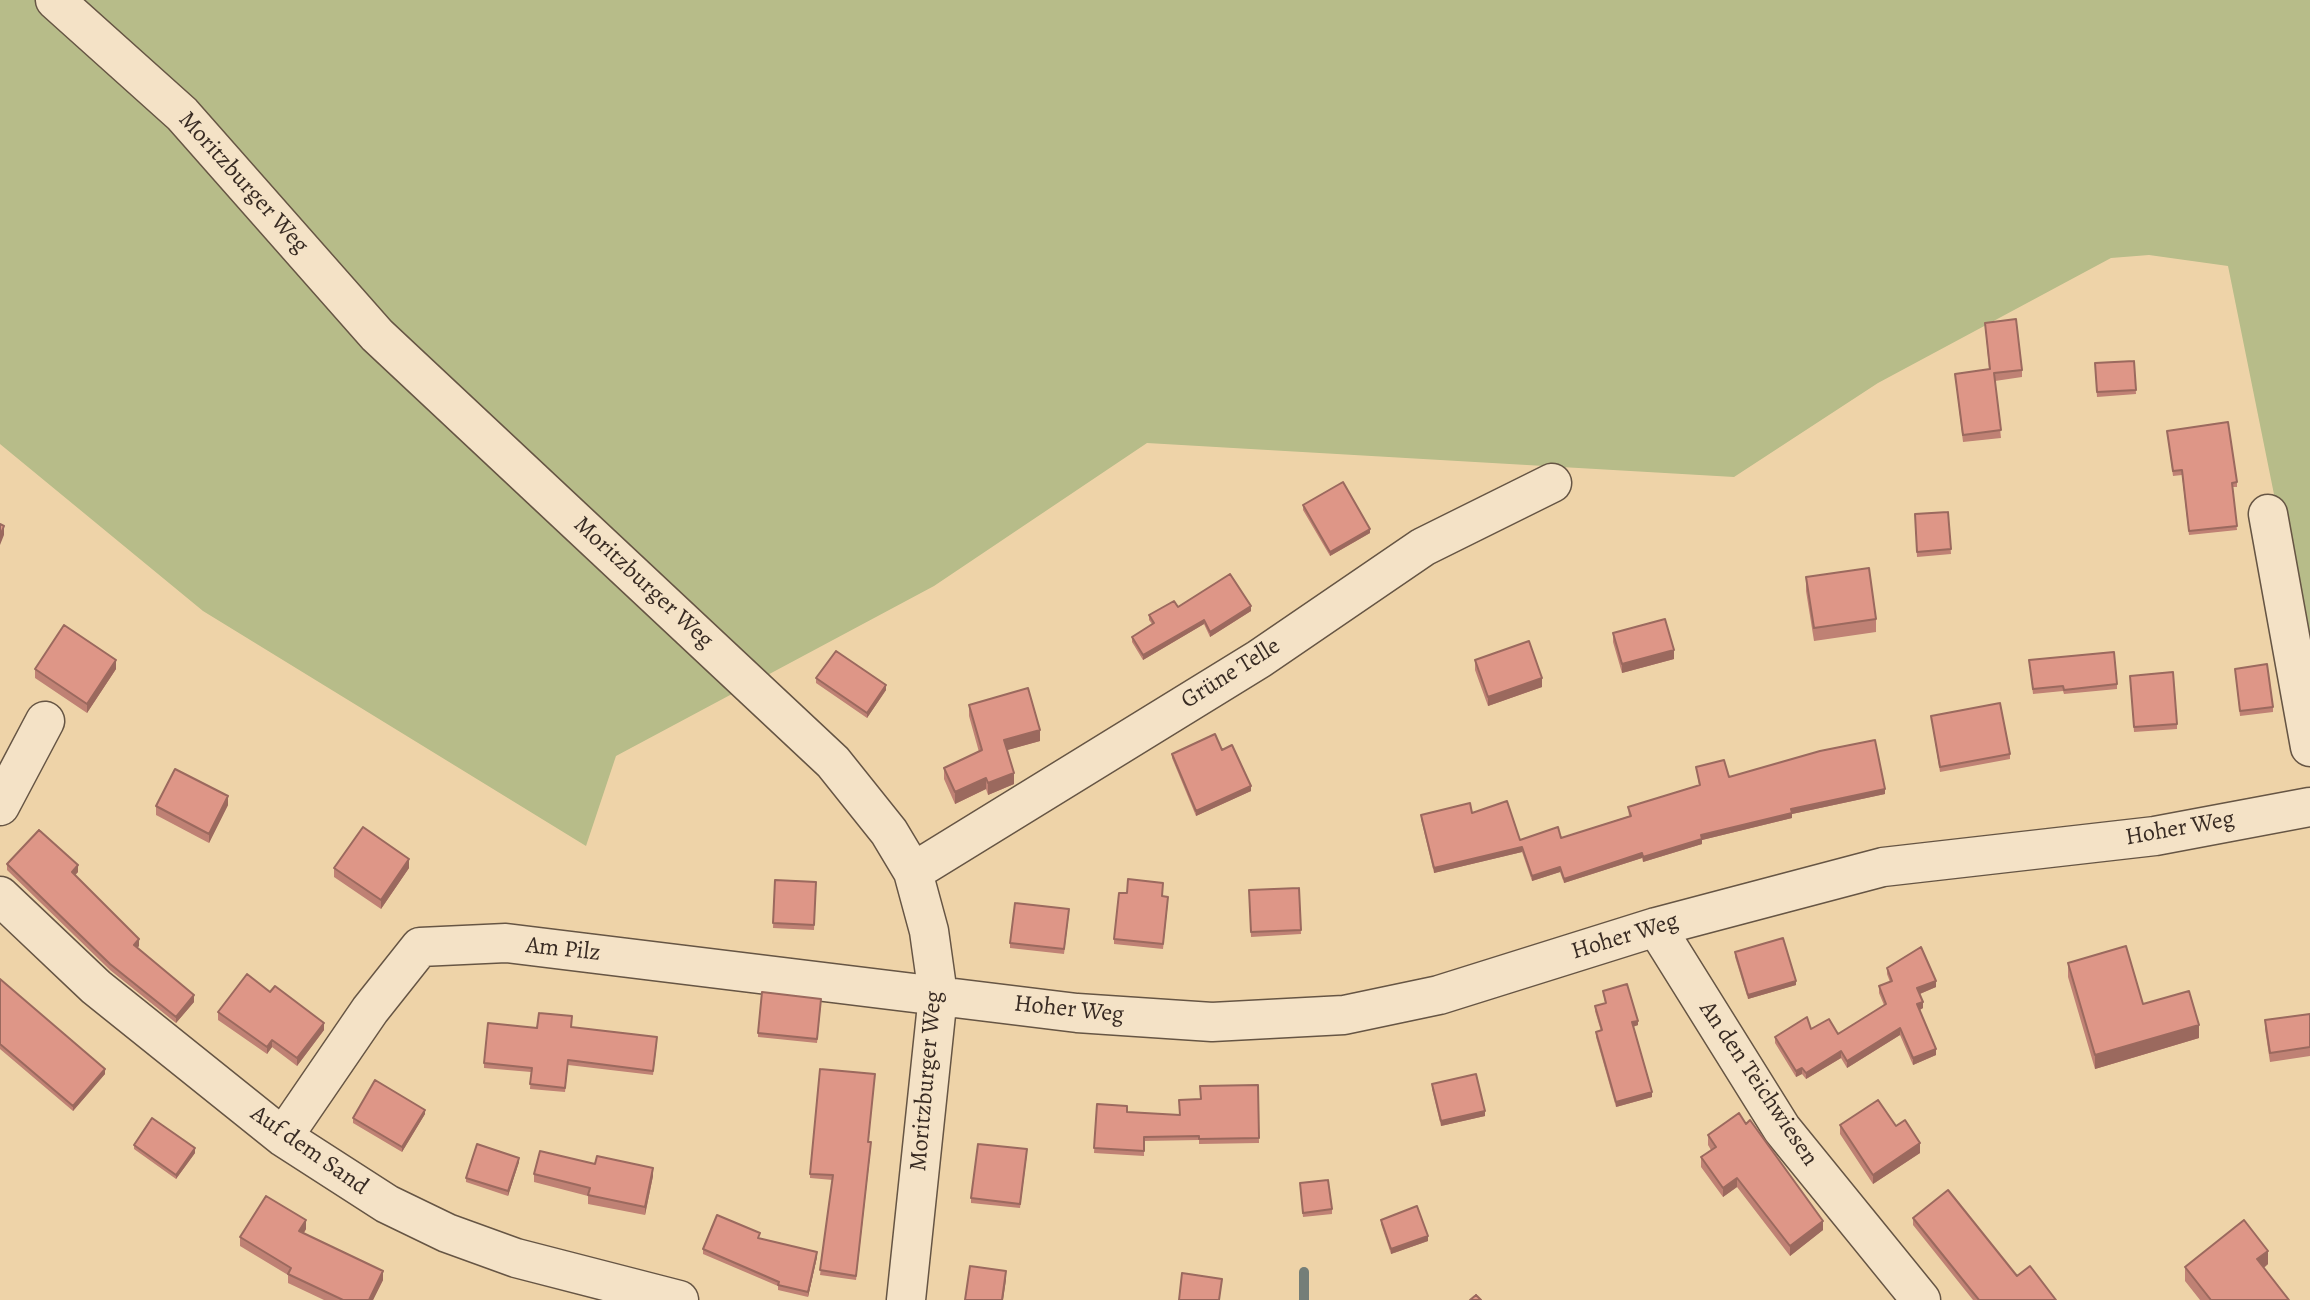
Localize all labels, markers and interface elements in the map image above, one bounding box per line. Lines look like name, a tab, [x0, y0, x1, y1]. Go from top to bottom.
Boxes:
street label: Moritzburger Weg	[172, 106, 314, 260]
street label: Moritzburger Weg	[567, 511, 719, 655]
street label: Grüne Telle	[1176, 632, 1286, 716]
street label: Hoher Weg	[2123, 805, 2237, 853]
street label: Hoher Weg	[1568, 907, 1682, 967]
street label: Am Pilz	[524, 932, 602, 968]
street label: Moritzburger Weg	[905, 990, 949, 1172]
street label: Hoher Weg	[1013, 990, 1125, 1030]
street label: An den Teichwiesen	[1692, 996, 1824, 1172]
street label: Auf dem Sand	[245, 1100, 373, 1202]

